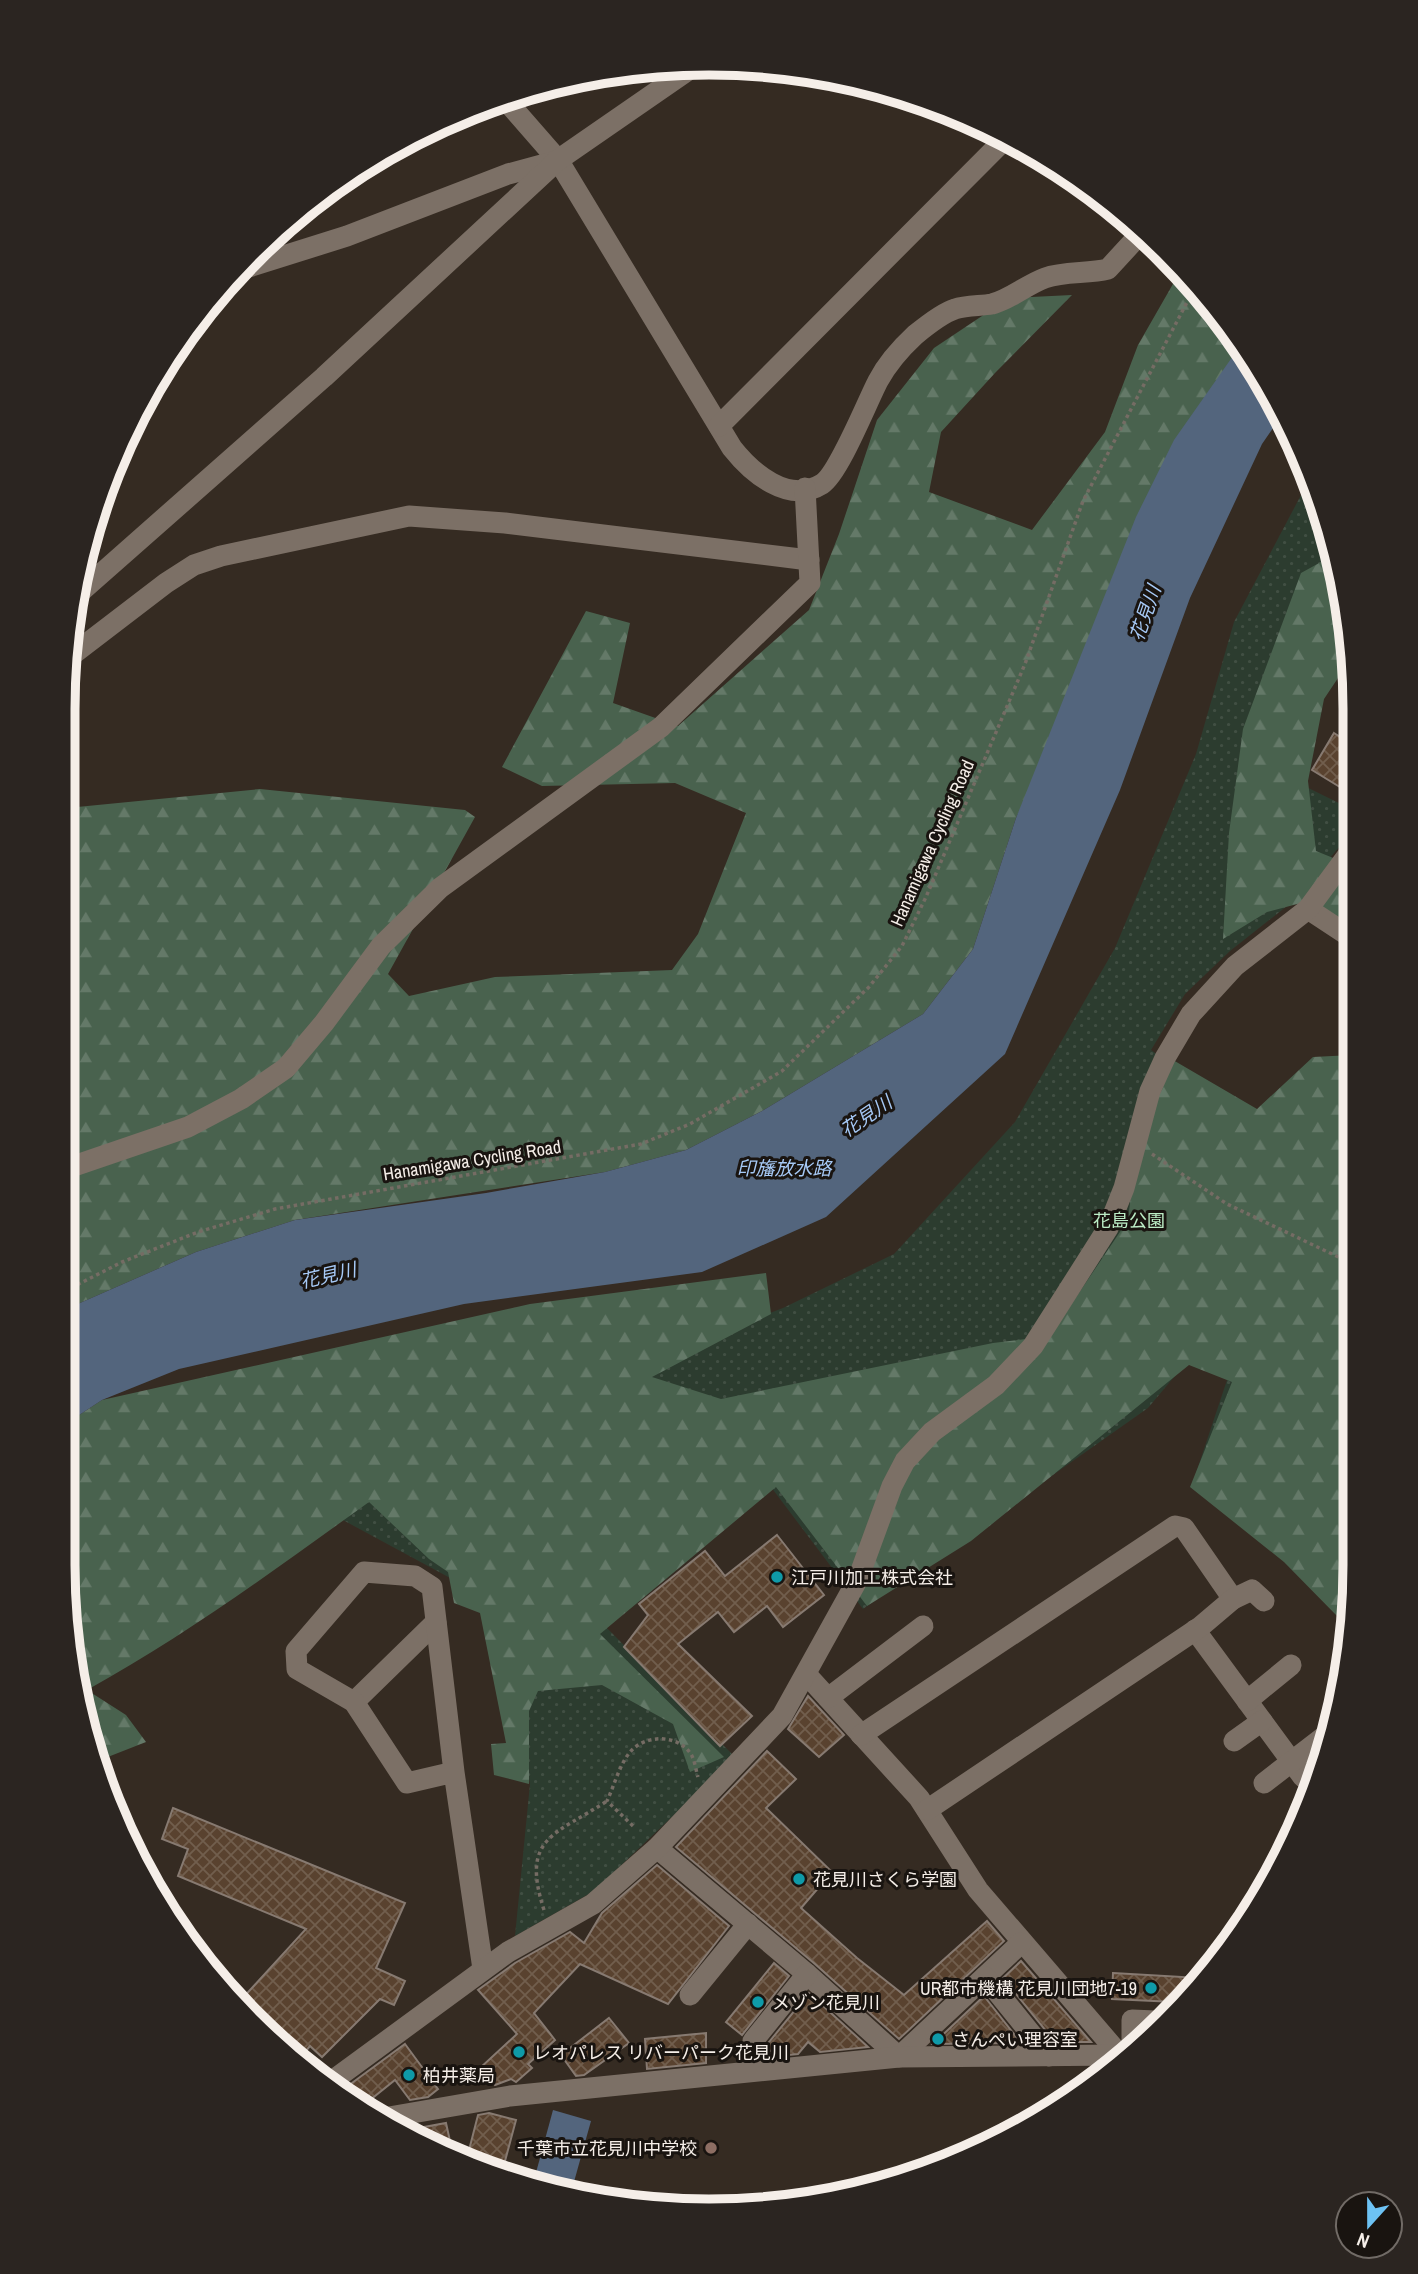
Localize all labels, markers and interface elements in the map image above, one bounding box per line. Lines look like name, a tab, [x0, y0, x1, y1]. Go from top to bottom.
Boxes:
water label: 花見川	[1123, 580, 1167, 644]
street label: Hanamigawa Cycling Road	[884, 756, 980, 930]
water label: 花見川	[835, 1088, 899, 1143]
street label: Hanamigawa Cycling Road	[381, 1134, 563, 1186]
water label: 印旛放水路	[736, 1155, 833, 1181]
park label: 花島公園	[1093, 1208, 1165, 1233]
water label: 花見川	[297, 1255, 361, 1294]
place label: 江戸川加工株式会社	[791, 1565, 953, 1590]
marker: 江戸川加工株式会社	[769, 1569, 785, 1585]
place label: 花見川さくら学園	[813, 1867, 957, 1892]
marker: 花見川さくら学園	[791, 1871, 807, 1887]
place label: UR都市機構 花見川団地7-19	[920, 1976, 1137, 2001]
marker: UR都市機構 花見川団地7-19	[1143, 1980, 1159, 1996]
place label: メゾン花見川	[772, 1990, 880, 2015]
marker: メゾン花見川	[750, 1994, 766, 2010]
place label: さんぺい理容室	[952, 2027, 1078, 2052]
marker: さんぺい理容室	[930, 2031, 946, 2047]
place label: レオパレス リバーパーク花見川	[533, 2040, 789, 2065]
marker: レオパレス リバーパーク花見川	[511, 2044, 527, 2060]
place label: 柏井薬局	[423, 2063, 495, 2088]
marker: 柏井薬局	[401, 2067, 417, 2083]
place label: 千葉市立花見川中学校	[517, 2136, 697, 2161]
marker: 千葉市立花見川中学校	[703, 2140, 719, 2156]
north arrow	[1334, 2190, 1404, 2260]
text: N	[1353, 2227, 1373, 2255]

